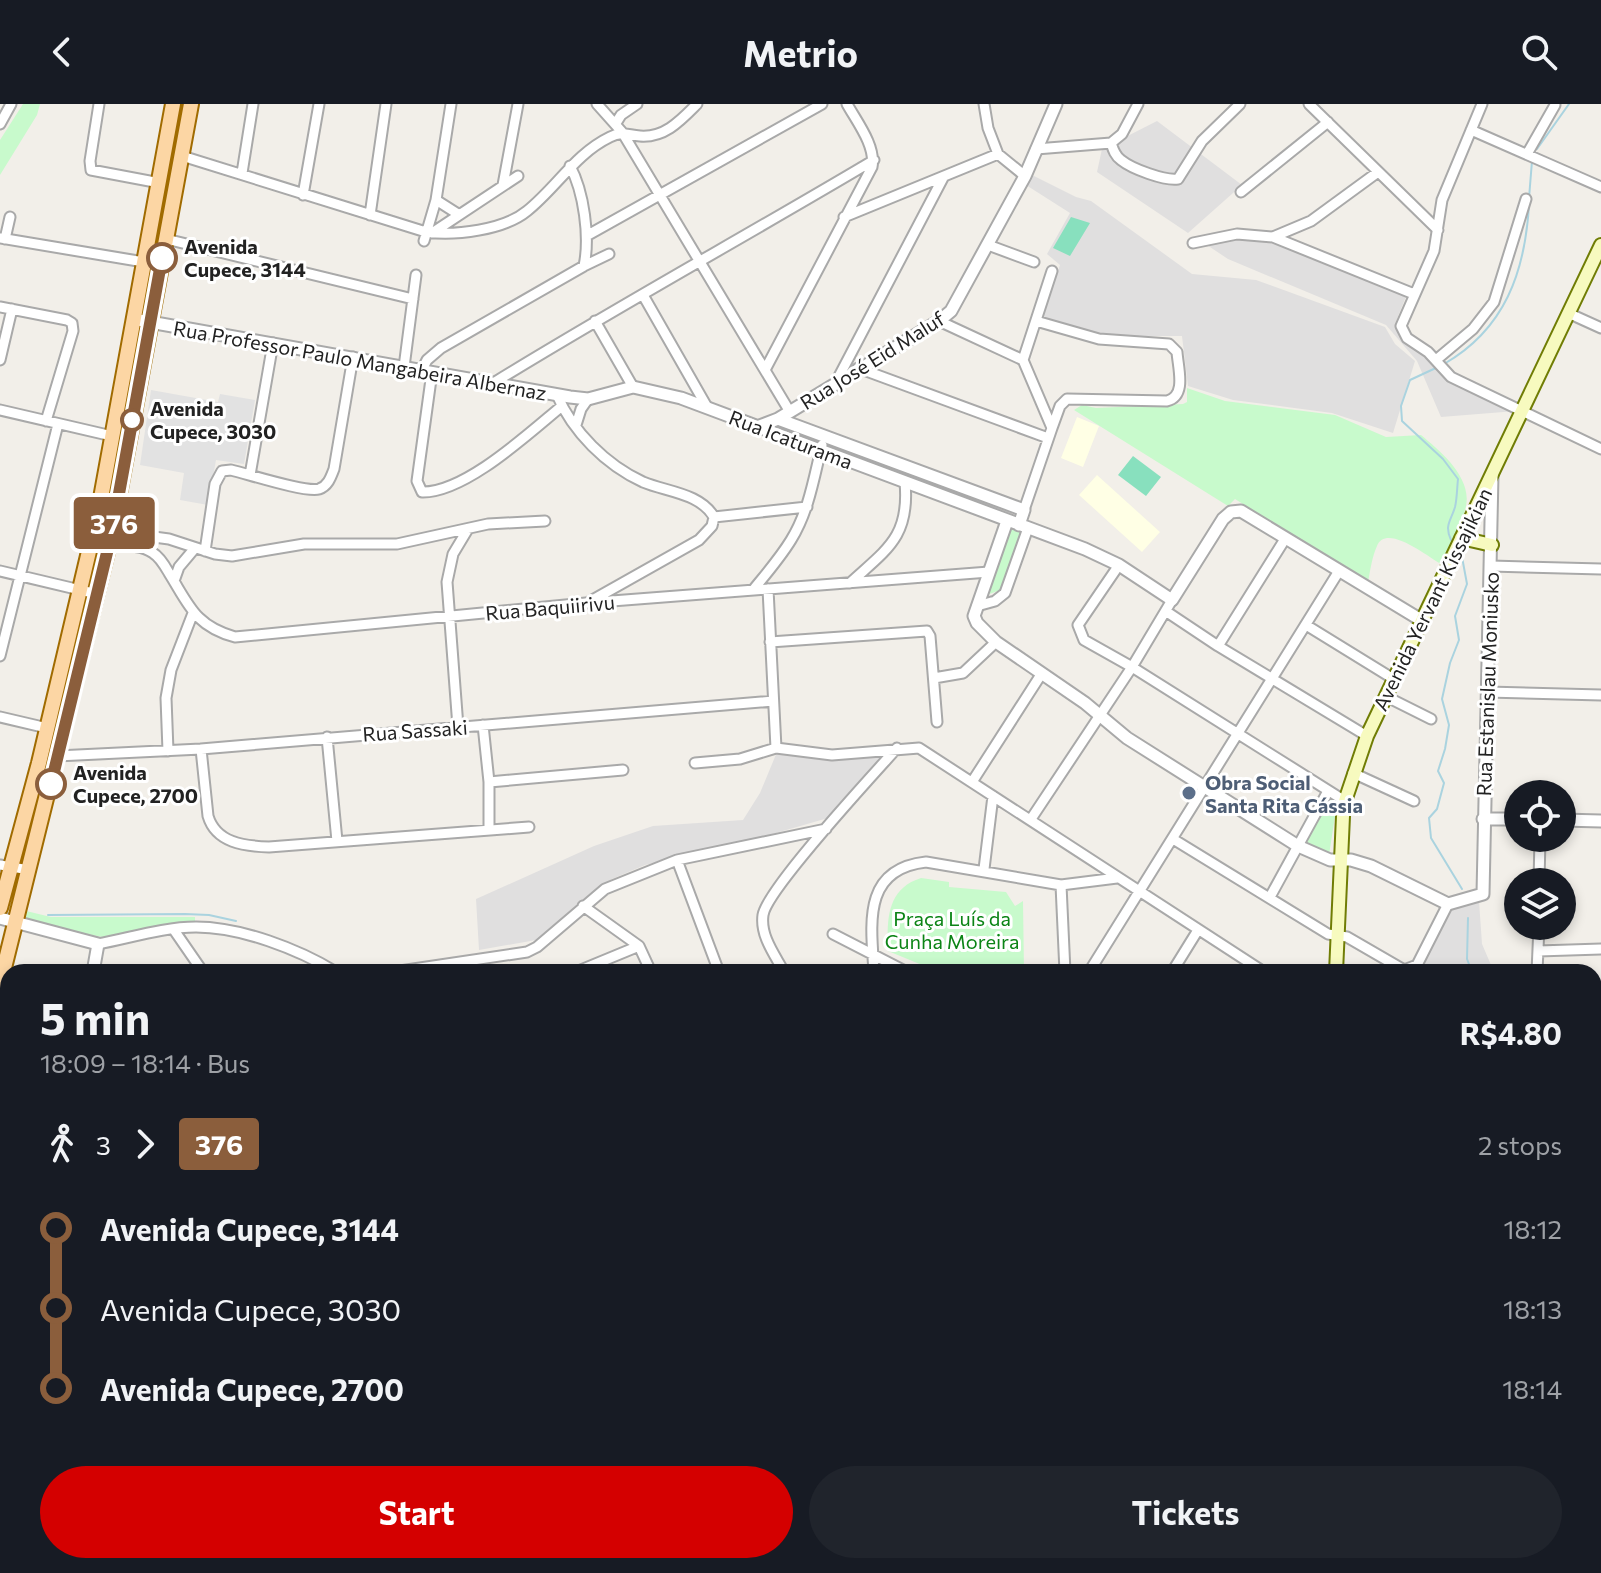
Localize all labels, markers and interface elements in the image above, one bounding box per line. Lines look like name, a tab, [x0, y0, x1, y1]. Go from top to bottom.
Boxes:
icon: back	[40, 30, 84, 74]
text: Metrio	[743, 30, 858, 74]
icon: search	[1517, 30, 1561, 74]
place label: Avenida Cupece, 3144	[184, 234, 306, 281]
marker: Avenida Cupece, 3144	[147, 243, 177, 273]
street label: Rua José Eid Maluf	[795, 306, 949, 414]
street label: Rua Professor Paulo Mangabeira Albernaz	[172, 315, 548, 405]
place label: Avenida Cupece, 3030	[150, 396, 276, 443]
street label: Rua Icaturama	[726, 404, 856, 474]
marker: Avenida Cupece, 3030	[121, 409, 143, 431]
street label: Avenida Yervant Kissajikian	[1368, 484, 1496, 714]
line badge: 376	[68, 497, 160, 549]
text: 376	[90, 506, 138, 540]
street label: Rua Estanislau Moniusko	[1471, 571, 1503, 797]
street label: Rua Baquiirivu	[484, 589, 616, 625]
street label: Rua Sassaki	[362, 714, 468, 746]
place label: Avenida Cupece, 2700	[73, 760, 198, 807]
marker: Avenida Cupece, 2700	[36, 769, 66, 799]
place label: Obra Social Santa Rita Cássia	[1205, 770, 1363, 817]
map controls	[1504, 780, 1576, 940]
button: locate	[1504, 780, 1576, 852]
marker: Obra Social Santa Rita Cássia	[1180, 784, 1198, 802]
button: layers	[1504, 868, 1576, 940]
park label: Praça Luís da Cunha Moreira	[885, 906, 1019, 953]
text: 5 min	[40, 990, 150, 1044]
text: R$4.80	[1460, 1014, 1562, 1051]
text: 18:09 – 18:14 · Bus	[40, 1047, 250, 1078]
icon: walk	[40, 1122, 84, 1166]
icon: forward	[123, 1122, 167, 1166]
text: 376	[195, 1127, 243, 1161]
text: 3	[96, 1129, 111, 1160]
text: 2 stops	[1478, 1129, 1562, 1160]
text: Avenida Cupece, 3144	[100, 1210, 399, 1247]
text: 18:12	[1503, 1213, 1562, 1244]
text: Avenida Cupece, 3030	[100, 1290, 401, 1327]
text: 18:13	[1503, 1293, 1562, 1324]
text: Avenida Cupece, 2700	[100, 1370, 404, 1407]
text: 18:14	[1502, 1373, 1562, 1404]
button: Start	[40, 1466, 793, 1558]
button: Tickets	[809, 1466, 1562, 1558]

